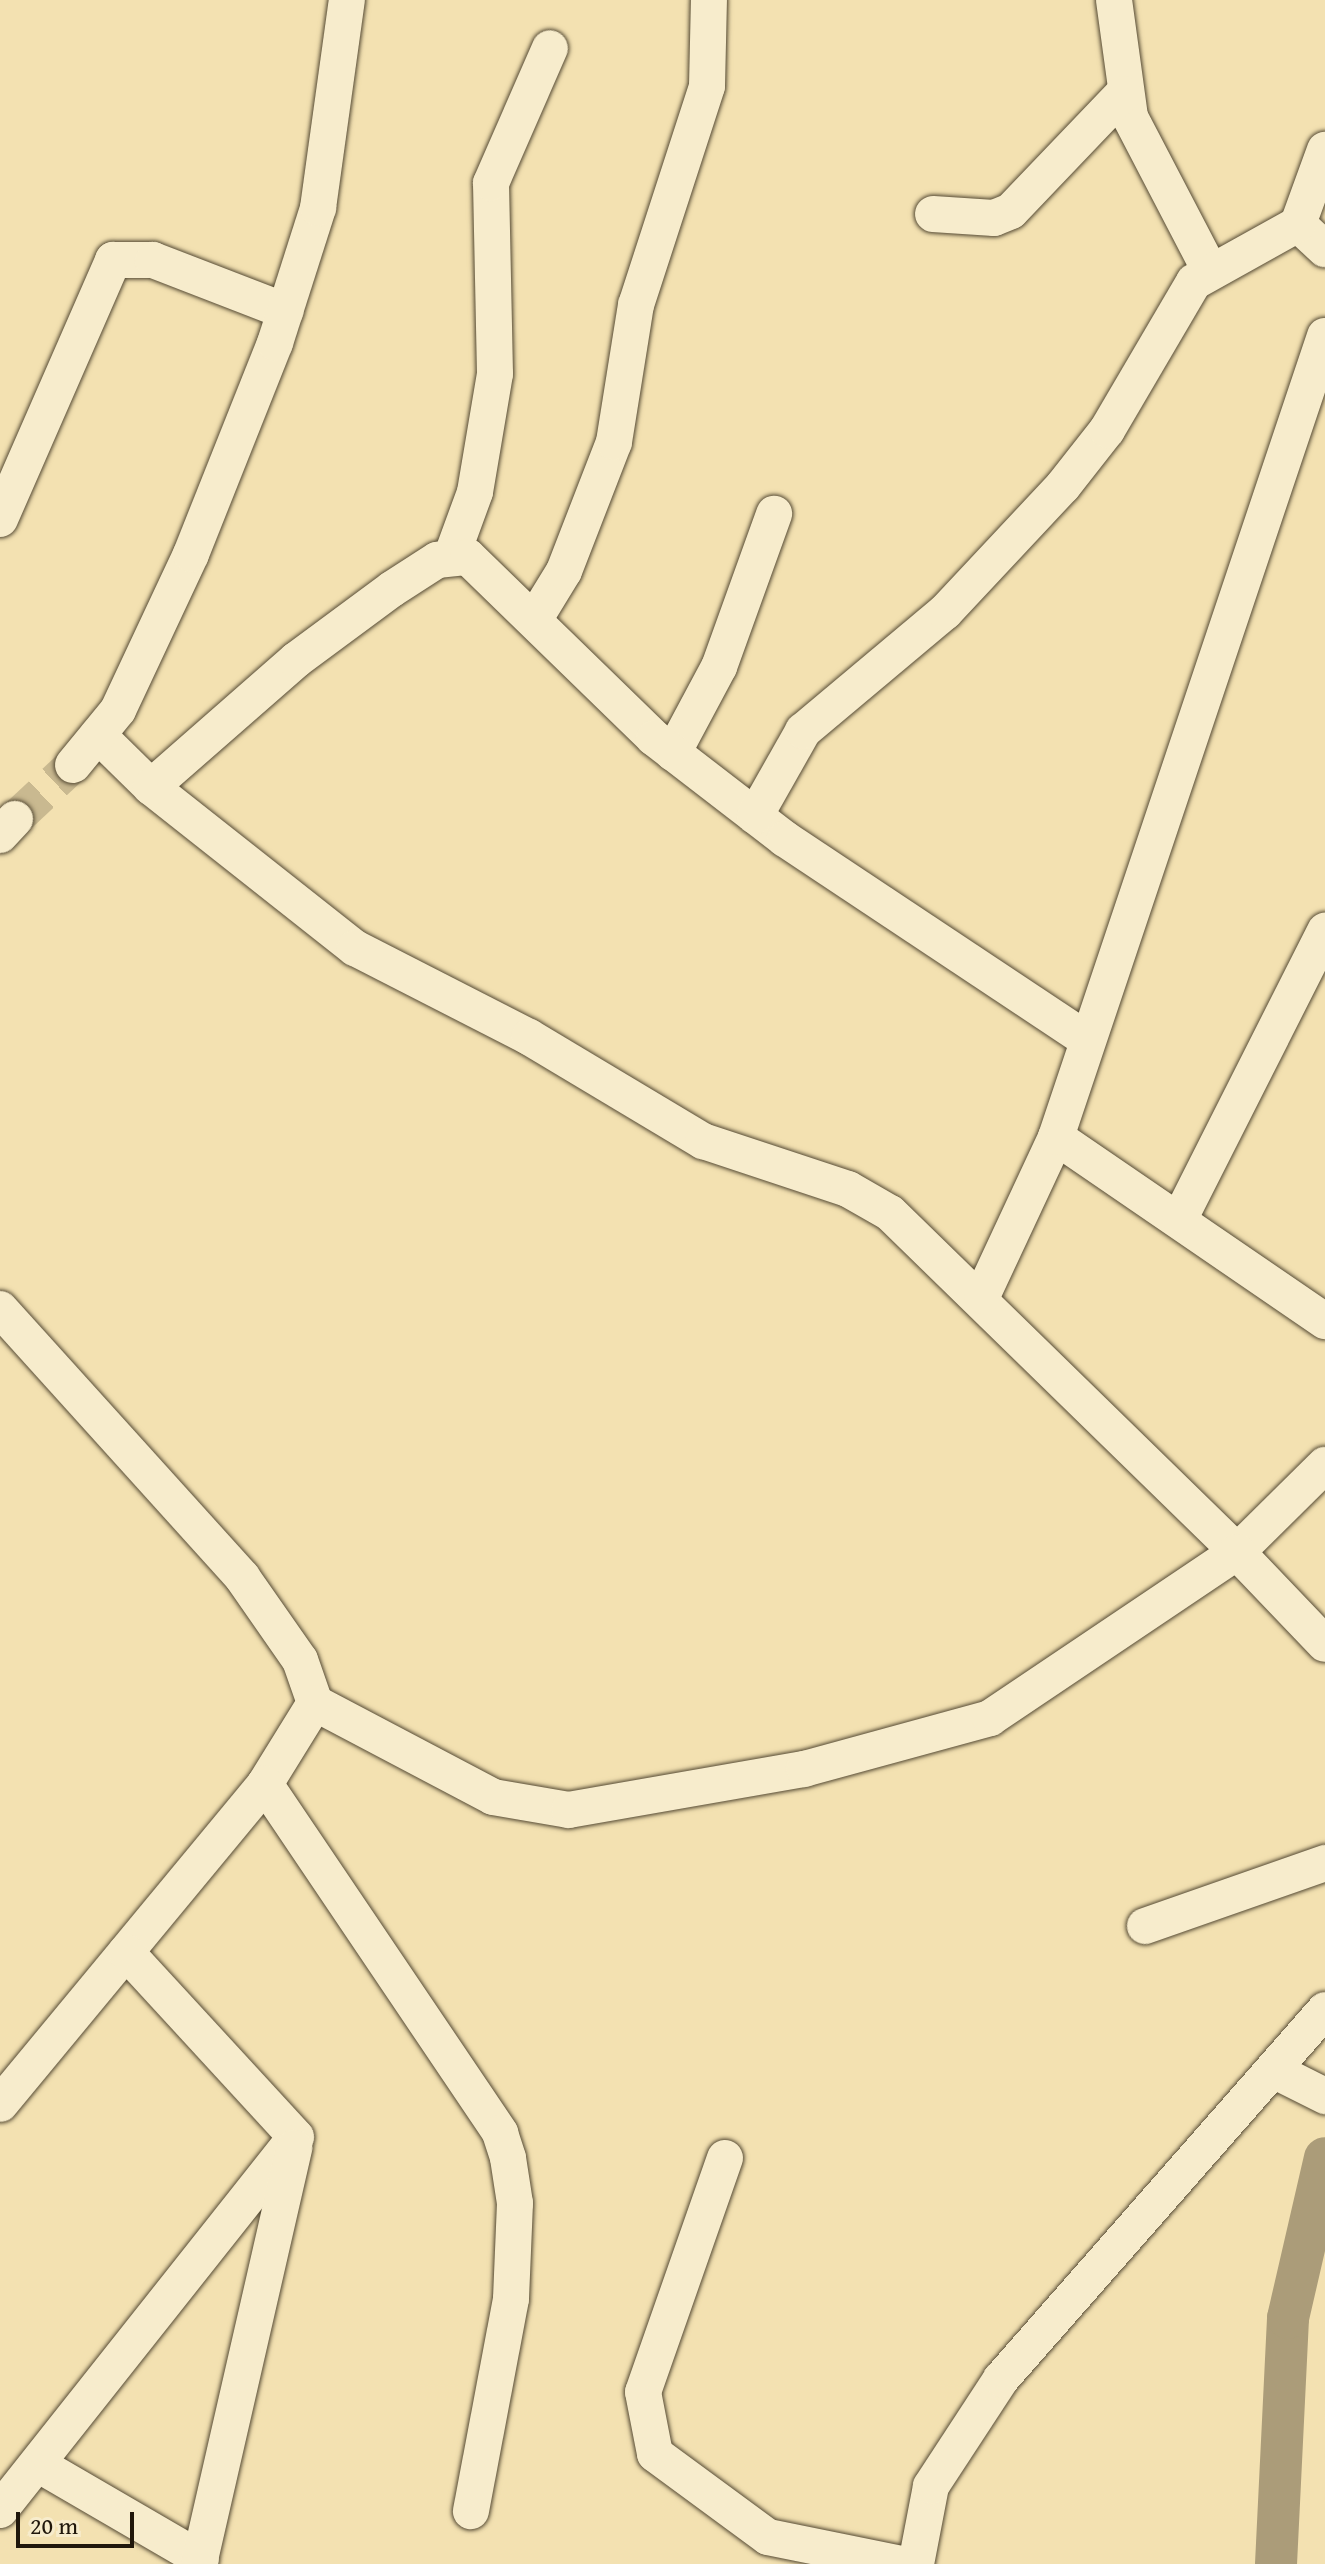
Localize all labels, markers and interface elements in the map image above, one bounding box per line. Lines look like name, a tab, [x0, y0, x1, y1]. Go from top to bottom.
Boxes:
scale bar	[20, 2496, 138, 2546]
text: 20 m	[30, 2508, 78, 2543]

